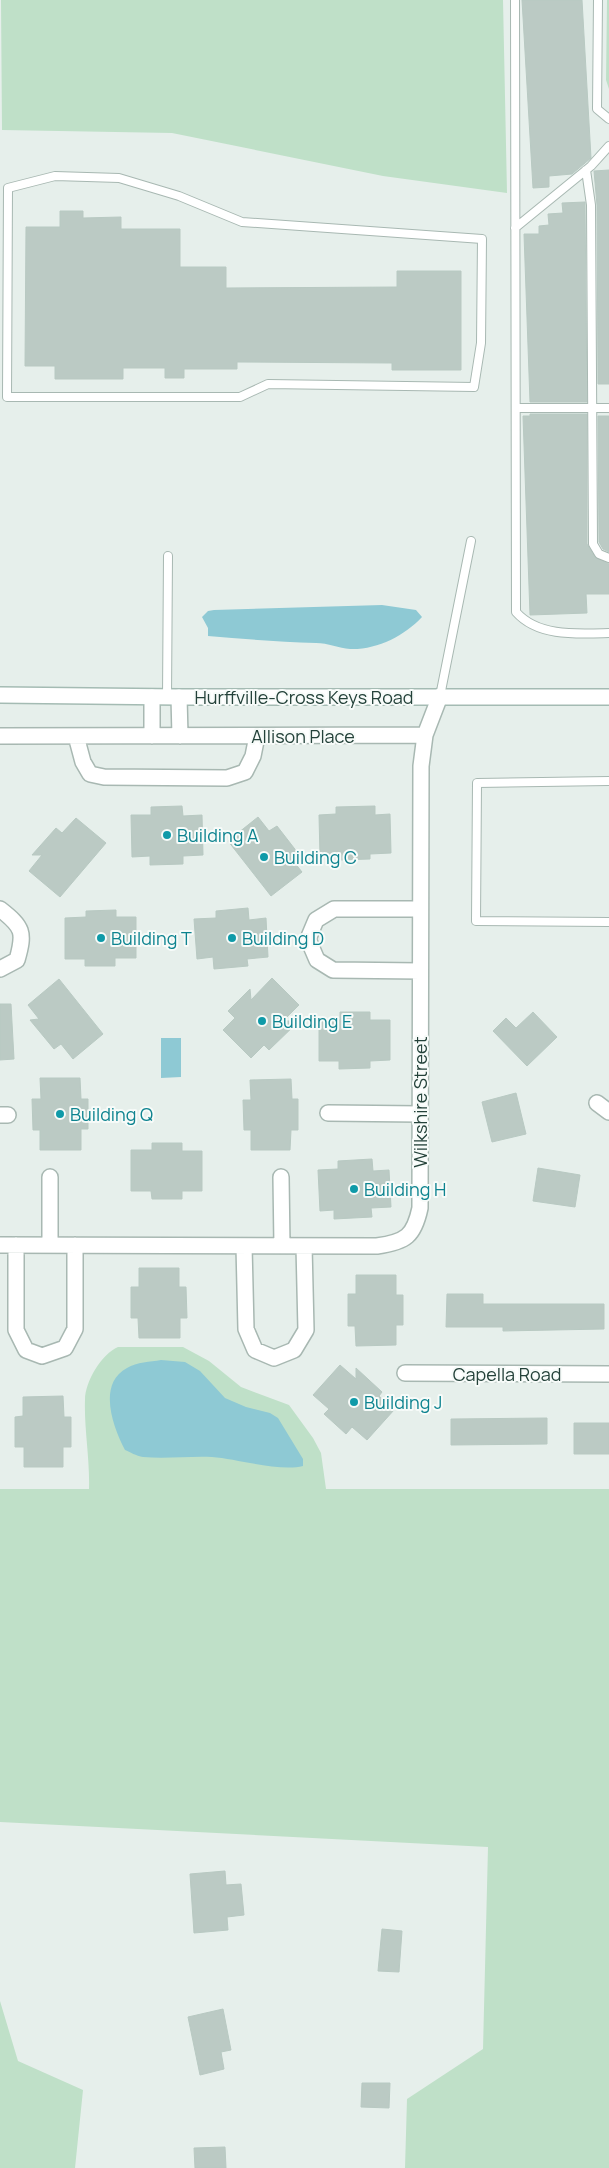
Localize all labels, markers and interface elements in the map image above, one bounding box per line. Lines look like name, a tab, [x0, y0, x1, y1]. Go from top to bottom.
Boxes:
street label: Hurffville-Cross Keys Road	[194, 685, 414, 709]
street label: Allison Place	[251, 724, 355, 748]
place label: Building A	[177, 823, 259, 847]
marker: Building A	[161, 829, 173, 841]
place label: Building C	[274, 845, 357, 869]
marker: Building C	[258, 851, 270, 863]
place label: Building T	[111, 926, 192, 950]
place label: Building D	[242, 926, 324, 950]
marker: Building T	[95, 932, 107, 944]
marker: Building D	[226, 932, 238, 944]
place label: Building E	[272, 1009, 352, 1033]
marker: Building E	[256, 1015, 268, 1027]
street label: Wilkshire Street	[408, 1036, 432, 1168]
place label: Building Q	[70, 1102, 153, 1126]
marker: Building Q	[54, 1108, 66, 1120]
place label: Building H	[364, 1177, 446, 1201]
marker: Building H	[348, 1183, 360, 1195]
street label: Capella Road	[453, 1362, 561, 1386]
place label: Building J	[364, 1390, 442, 1414]
marker: Building J	[348, 1396, 360, 1408]

